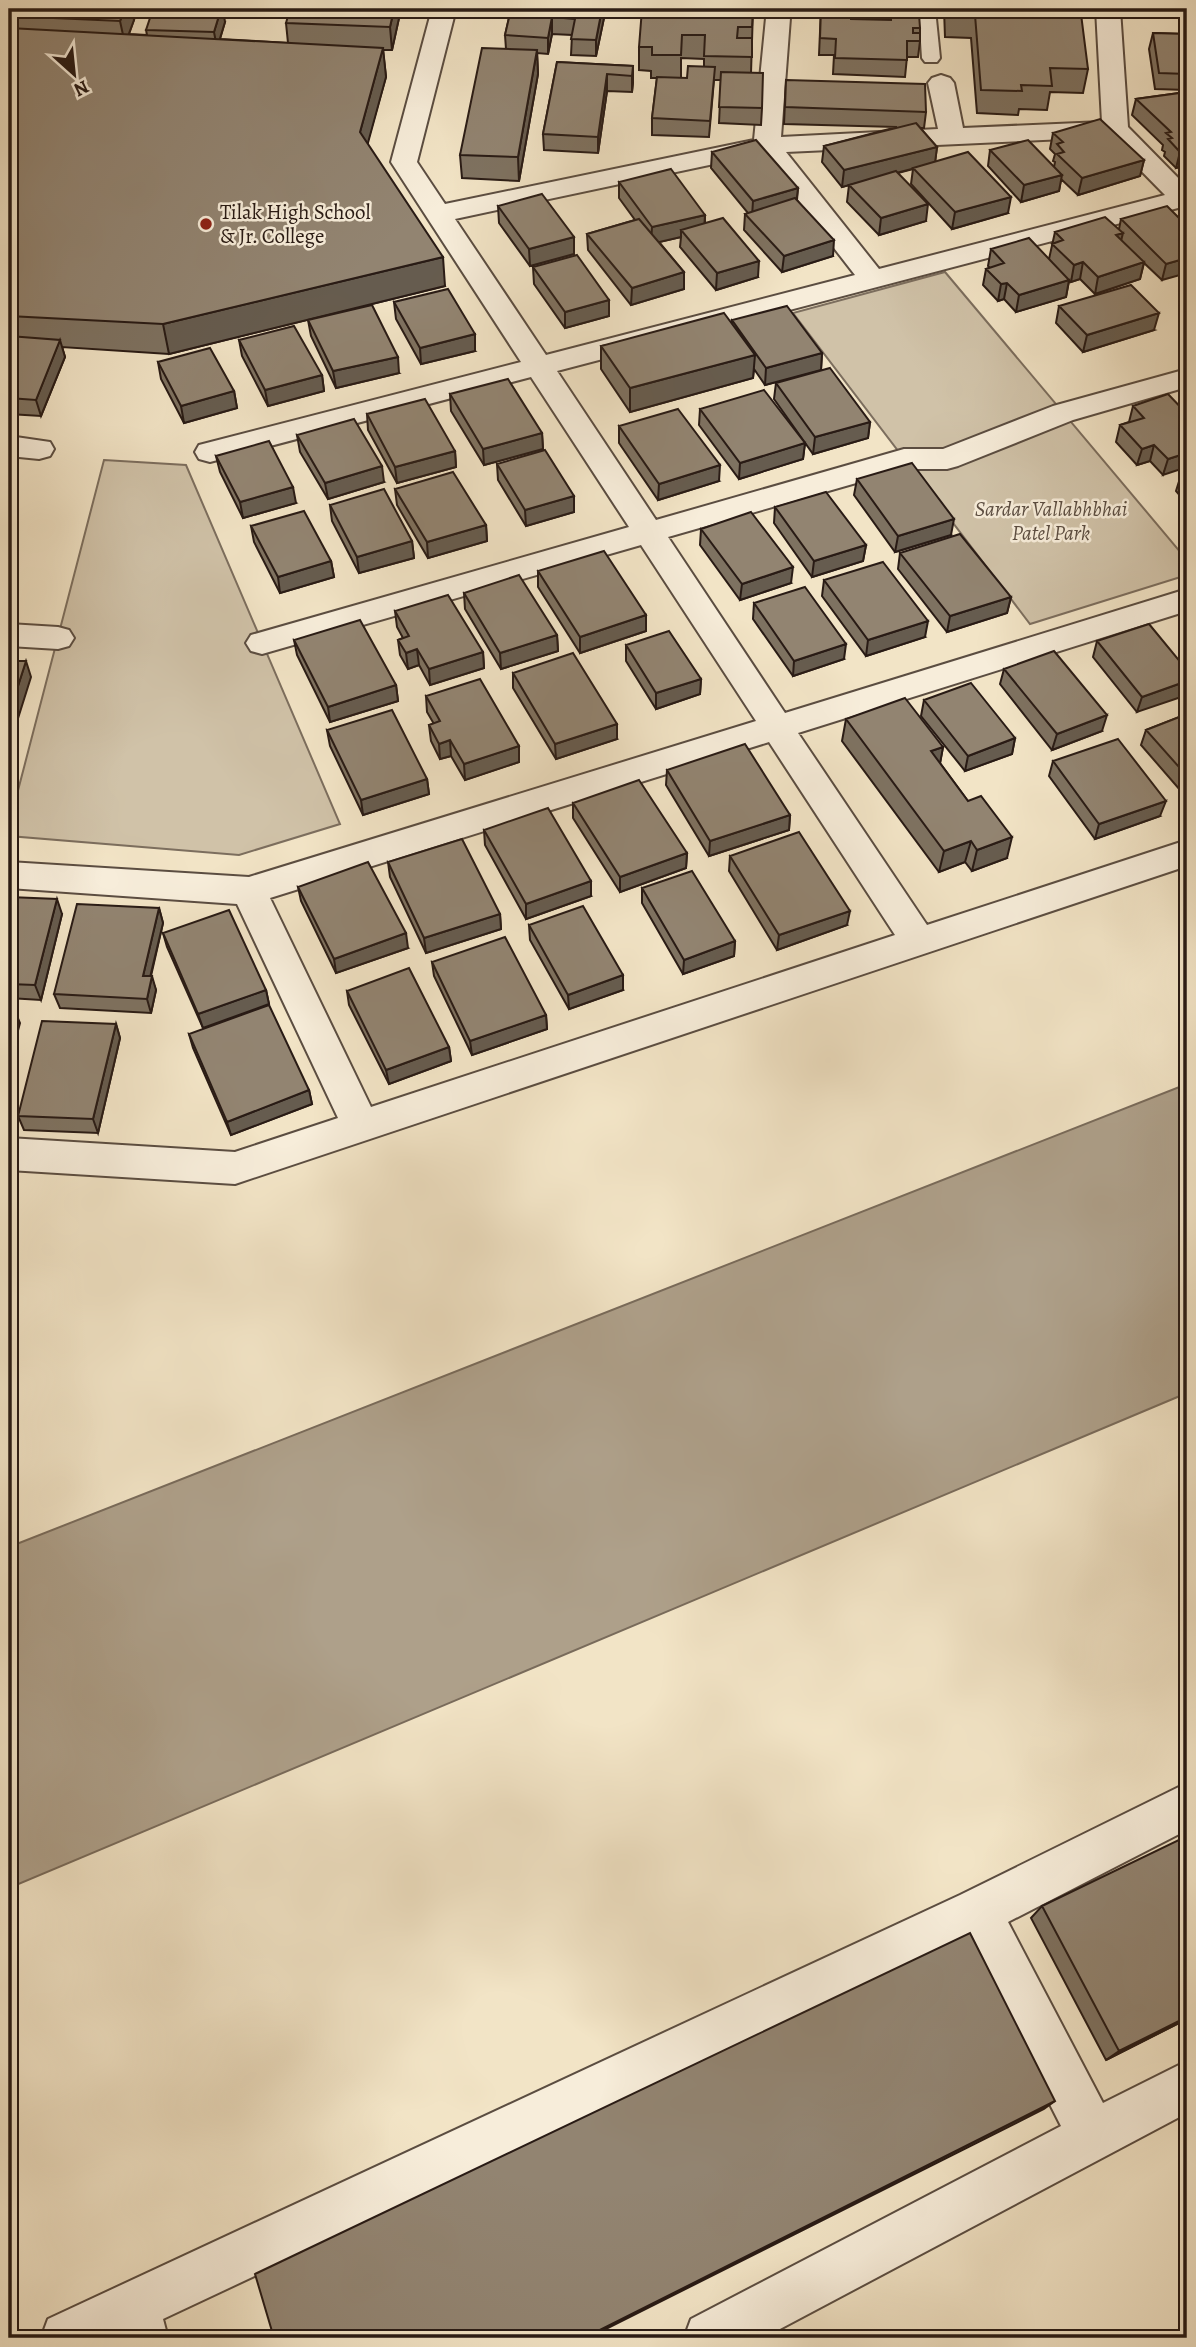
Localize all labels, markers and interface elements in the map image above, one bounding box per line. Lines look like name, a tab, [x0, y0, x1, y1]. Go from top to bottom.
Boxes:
north arrow	[38, 38, 108, 108]
text: N	[69, 74, 93, 103]
place label: Tilak High School & Jr. College	[220, 198, 371, 250]
marker: Tilak High School & Jr. College	[198, 216, 214, 232]
park label: Sardar Vallabhbhai Patel Park	[975, 495, 1127, 547]

